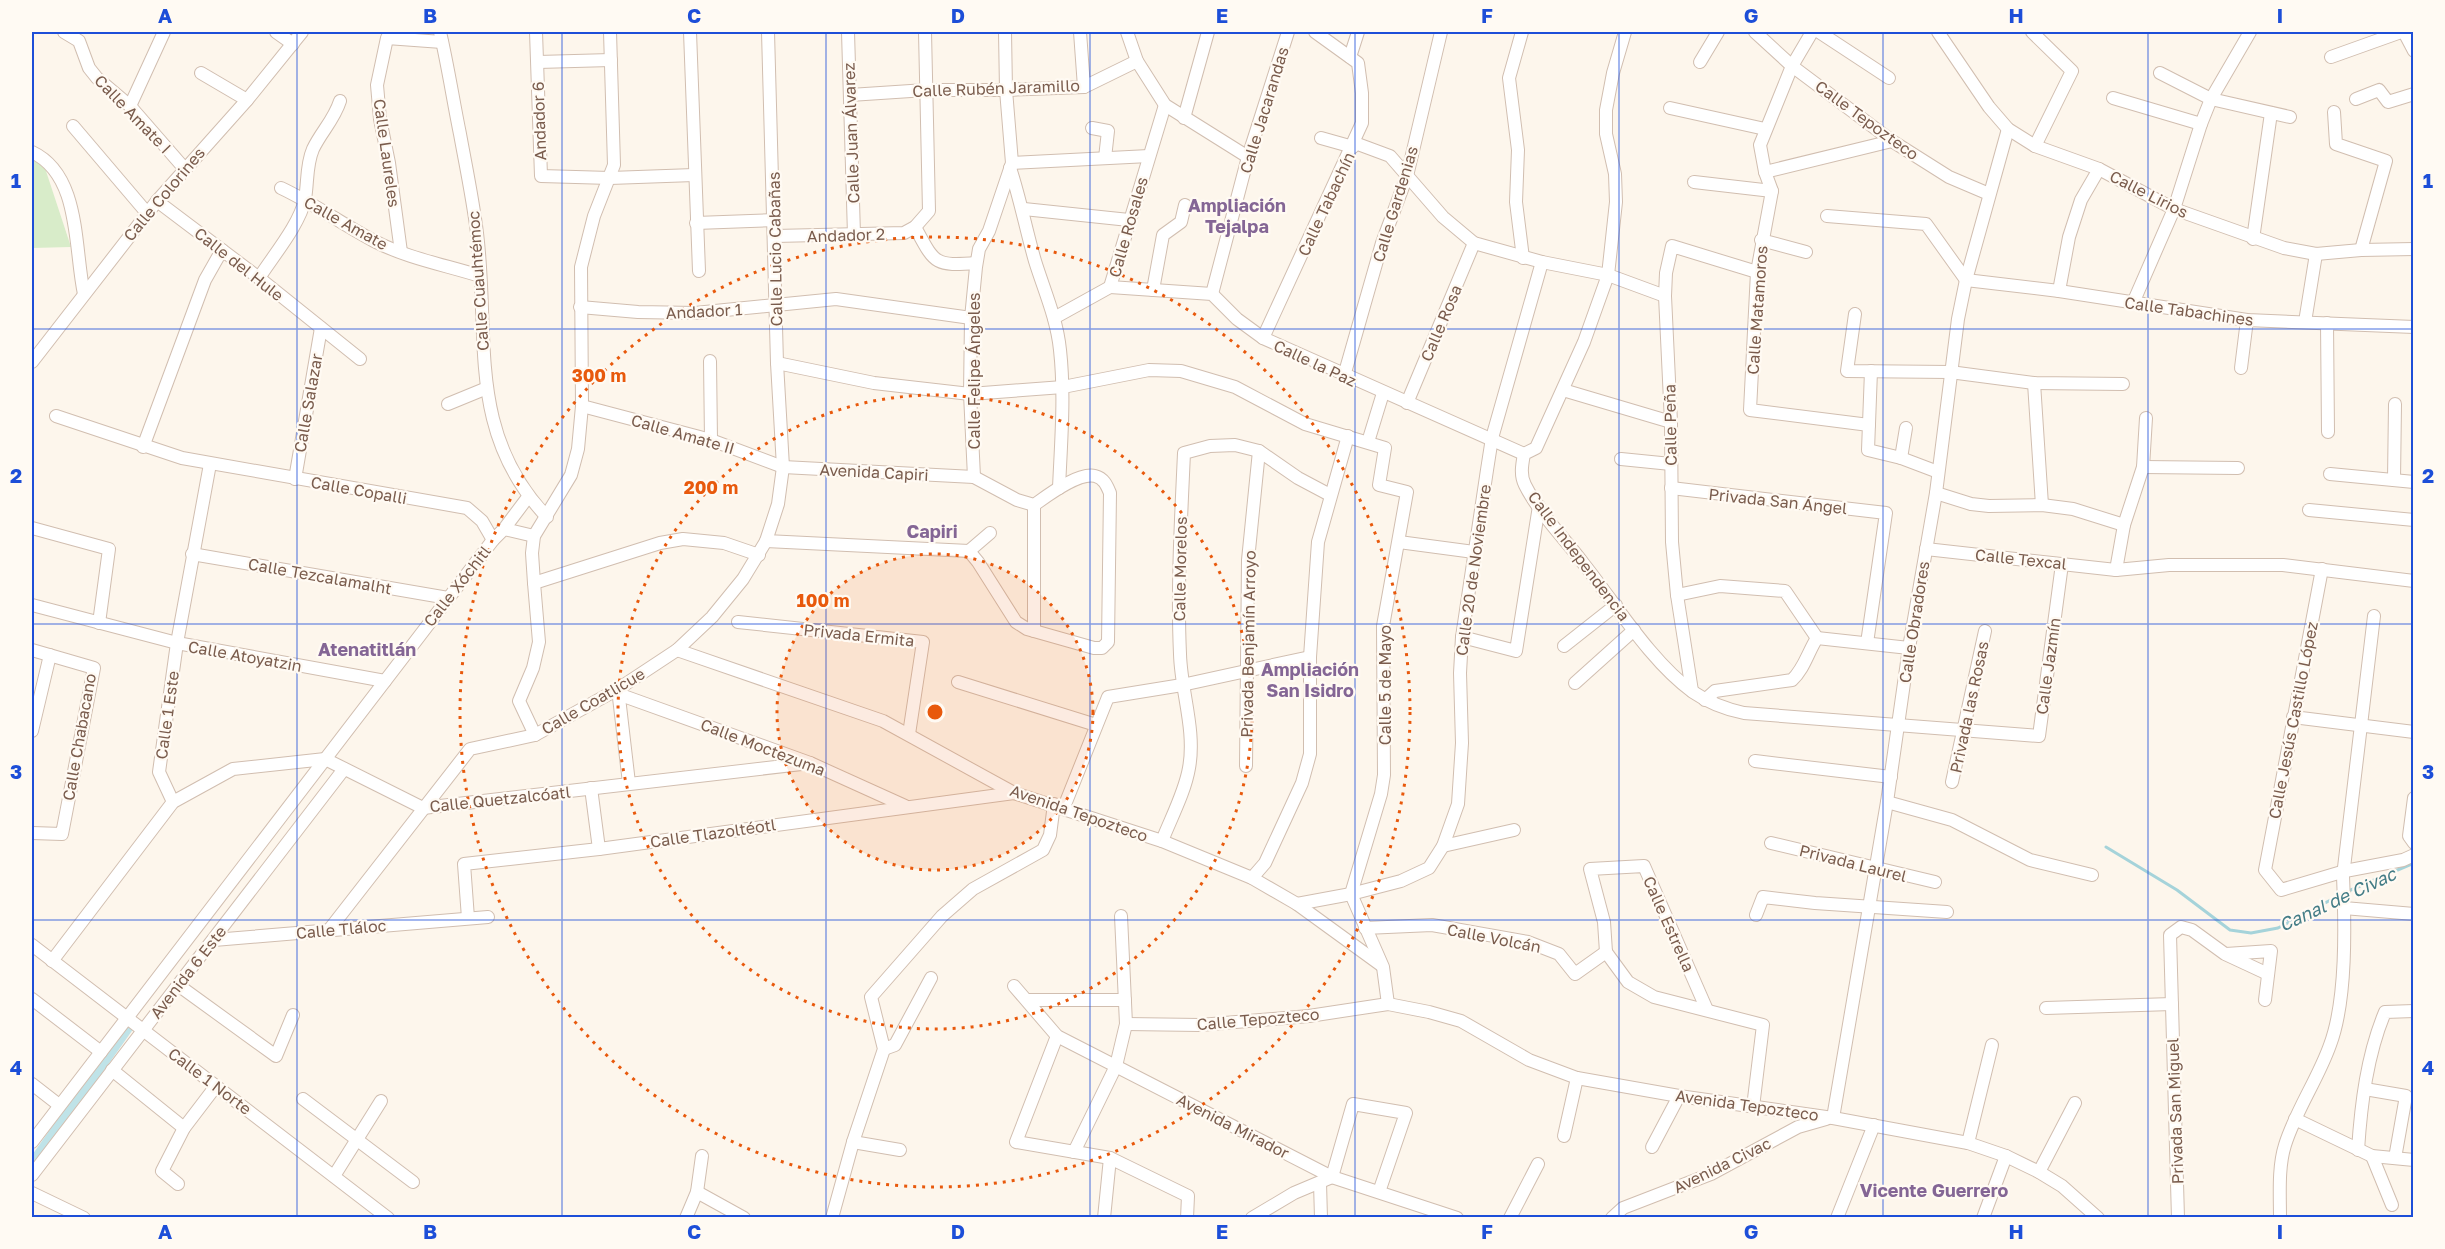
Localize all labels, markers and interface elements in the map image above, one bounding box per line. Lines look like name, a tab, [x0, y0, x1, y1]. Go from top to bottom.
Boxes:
text: A	[158, 3, 172, 27]
text: B	[423, 3, 437, 27]
text: C	[687, 3, 701, 27]
text: D	[951, 3, 965, 27]
text: E	[1216, 3, 1228, 27]
text: F	[1481, 3, 1493, 27]
text: G	[1744, 3, 1758, 27]
text: H	[2008, 3, 2024, 27]
text: I	[2277, 3, 2283, 27]
street label: Calle Jacarandas	[1235, 44, 1293, 176]
street label: Calle Juan Álvarez	[839, 62, 863, 204]
street label: Calle Amate I	[90, 70, 176, 158]
street label: Calle Rubén Jaramillo	[912, 75, 1080, 101]
street label: Calle Tepozteco	[1811, 76, 1923, 164]
street label: Andador 6	[528, 81, 550, 161]
street label: Calle Laureles	[369, 97, 405, 209]
street label: Calle Colorines	[119, 143, 209, 245]
street label: Calle Gardenias	[1368, 143, 1422, 265]
street label: Calle Tabachín	[1293, 149, 1359, 259]
street label: Calle Lirios	[2106, 166, 2192, 222]
text: 1	[11, 168, 21, 192]
text: 1	[2423, 168, 2433, 192]
street label: Calle Lucio Cabañas	[764, 172, 786, 326]
street label: Calle Rosales	[1104, 174, 1152, 280]
street label: Calle Amate	[301, 192, 391, 254]
district label: Ampliación Tejalpa	[1188, 194, 1286, 237]
street label: Calle Cuauhtémoc	[463, 210, 493, 352]
street label: Calle del Hule	[190, 223, 288, 305]
street label: Andador 2	[806, 224, 886, 246]
street label: Calle Matamoros	[1743, 245, 1771, 375]
street label: Calle Rosa	[1416, 282, 1466, 364]
street label: Calle Tabachines	[2123, 292, 2255, 330]
street label: Calle Felipe Ángeles	[964, 293, 984, 449]
street label: Andador 1	[665, 299, 743, 323]
street label: Calle la Paz	[1270, 335, 1360, 391]
street label: Calle Salazar	[289, 352, 327, 454]
text: 300 m	[572, 364, 626, 386]
street label: Calle Peña	[1659, 384, 1681, 466]
street label: Calle Amate II	[629, 410, 737, 458]
street label: Avenida Capiri	[819, 459, 929, 485]
text: 2	[10, 463, 22, 487]
text: 2	[2422, 463, 2434, 487]
street label: Calle Copalli	[309, 472, 409, 508]
text: 200 m	[684, 476, 738, 498]
street label: Calle 20 de Noviembre	[1451, 483, 1495, 657]
street label: Privada San Ángel	[1708, 484, 1848, 518]
street label: Calle Independencia	[1524, 487, 1634, 625]
street label: Calle Morelos	[1169, 516, 1191, 622]
district label: Capiri	[906, 520, 958, 542]
street label: Calle Xóchitl	[419, 541, 495, 631]
street label: Calle Texcal	[1974, 544, 2068, 574]
street label: Privada Benjamín Arroyo	[1236, 550, 1260, 738]
street label: Calle Tezcalamalht	[247, 554, 393, 598]
street label: Calle Obradores	[1894, 560, 1934, 684]
text: 100 m	[797, 589, 849, 611]
street label: Calle Jazmín	[2031, 616, 2065, 716]
street label: Privada Ermita	[803, 619, 915, 651]
street label: Calle Jesús Castillo López	[2264, 620, 2322, 820]
street label: Calle 5 de Mayo	[1375, 625, 1395, 745]
street label: Calle Atoyatzin	[186, 636, 304, 676]
district label: Atenatitlán	[318, 638, 416, 660]
street label: Privada las Rosas	[1945, 639, 1993, 775]
district label: Ampliación San Isidro	[1261, 658, 1359, 701]
street label: Calle Coatlicue	[538, 663, 648, 739]
street label: Calle 1 Este	[151, 670, 183, 760]
street label: Calle Chabacano	[58, 672, 100, 802]
centre of rings	[925, 702, 945, 722]
street label: Calle Moctezuma	[698, 714, 828, 780]
text: 3	[10, 759, 22, 783]
text: 3	[2422, 759, 2434, 783]
street label: Avenida Tepozteco	[1007, 780, 1151, 846]
street label: Calle Quetzalcóatl	[428, 782, 572, 816]
street label: Calle Tlazoltéotl	[649, 814, 777, 852]
street label: Privada Laurel	[1797, 840, 1909, 886]
water label: Canal de Civac	[2275, 862, 2400, 936]
street label: Calle Estrella	[1639, 873, 1699, 975]
street label: Calle Tláloc	[295, 915, 387, 943]
street label: Calle Volcán	[1445, 919, 1543, 957]
street label: Avenida 6 Este	[146, 922, 230, 1022]
street label: Calle Tepozteco	[1196, 1004, 1320, 1034]
street label: Privada San Miguel	[2162, 1037, 2188, 1185]
street label: Calle 1 Norte	[164, 1043, 256, 1119]
text: 4	[10, 1055, 22, 1079]
text: 4	[2422, 1055, 2434, 1079]
street label: Avenida Tepozteco	[1674, 1085, 1820, 1125]
street label: Avenida Mirador	[1173, 1089, 1293, 1163]
street label: Avenida Civac	[1670, 1133, 1774, 1197]
district label: Vicente Guerrero	[1860, 1179, 2008, 1201]
text: A	[158, 1219, 172, 1243]
text: B	[423, 1219, 437, 1243]
text: C	[687, 1219, 701, 1243]
text: D	[951, 1219, 965, 1243]
text: E	[1216, 1219, 1228, 1243]
text: F	[1481, 1219, 1493, 1243]
text: G	[1744, 1219, 1758, 1243]
text: H	[2008, 1219, 2024, 1243]
text: I	[2277, 1219, 2283, 1243]

